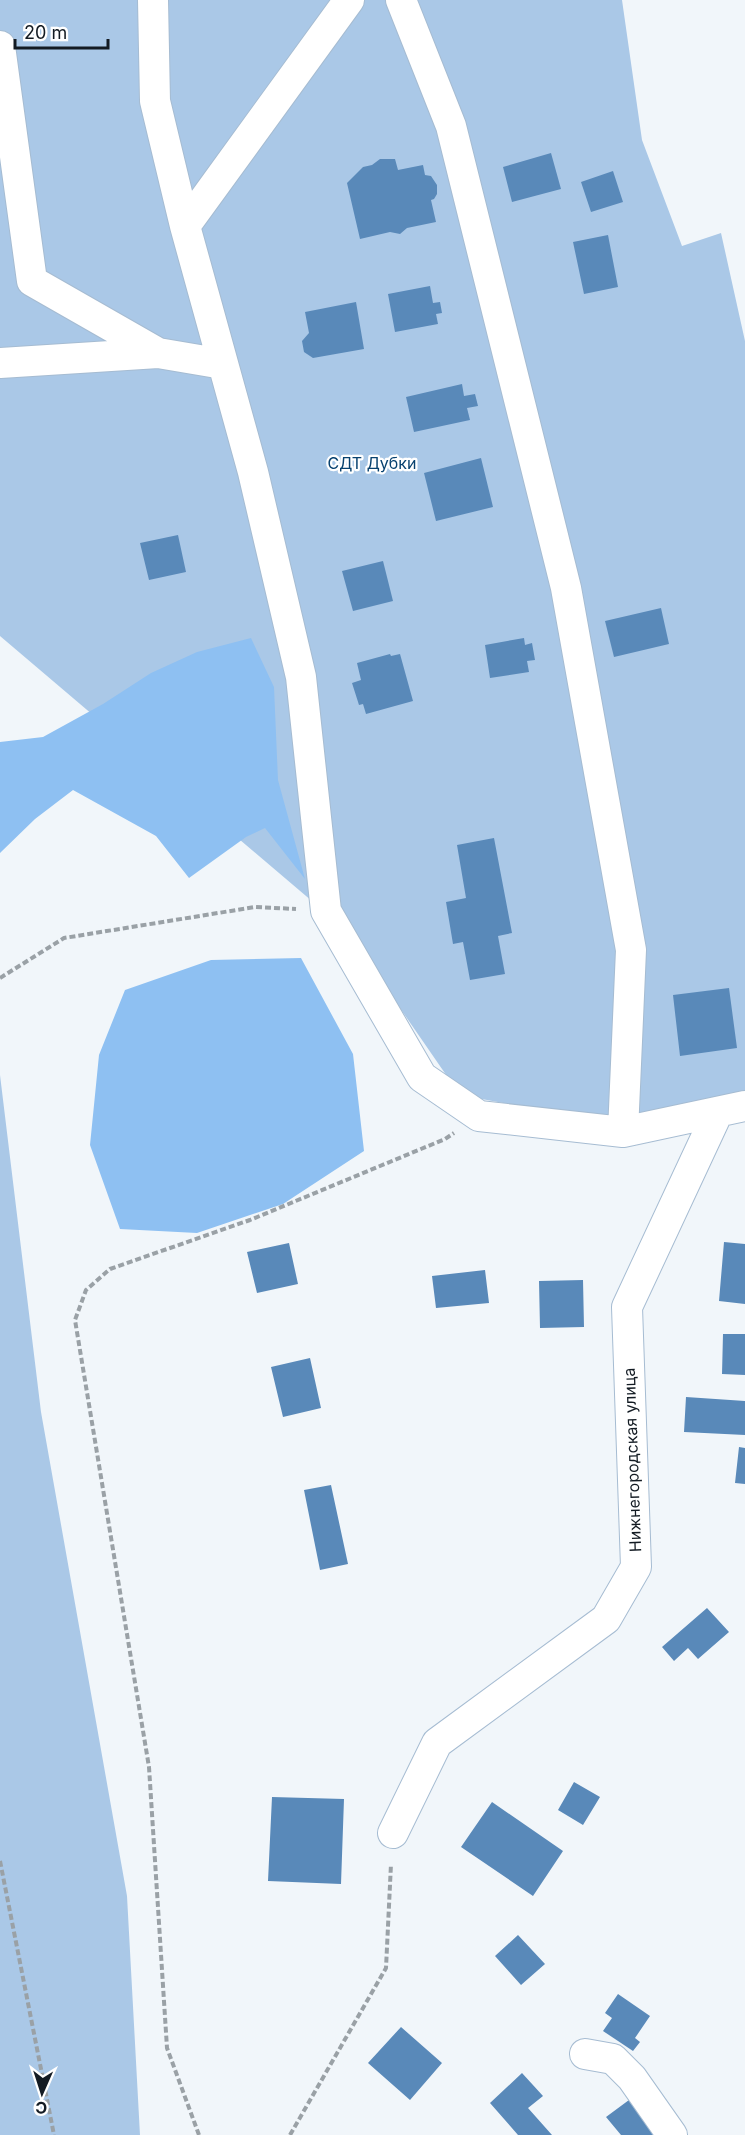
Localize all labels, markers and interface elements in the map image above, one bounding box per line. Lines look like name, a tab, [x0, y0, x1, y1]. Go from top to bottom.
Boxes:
scale bar	[15, 12, 108, 50]
text: 20 m	[24, 22, 67, 43]
park label: СДТ Дубки	[328, 453, 416, 473]
street label: Нижнегородская улица	[619, 1367, 645, 1553]
north arrow	[12, 2063, 72, 2123]
text: С	[35, 2098, 48, 2118]

